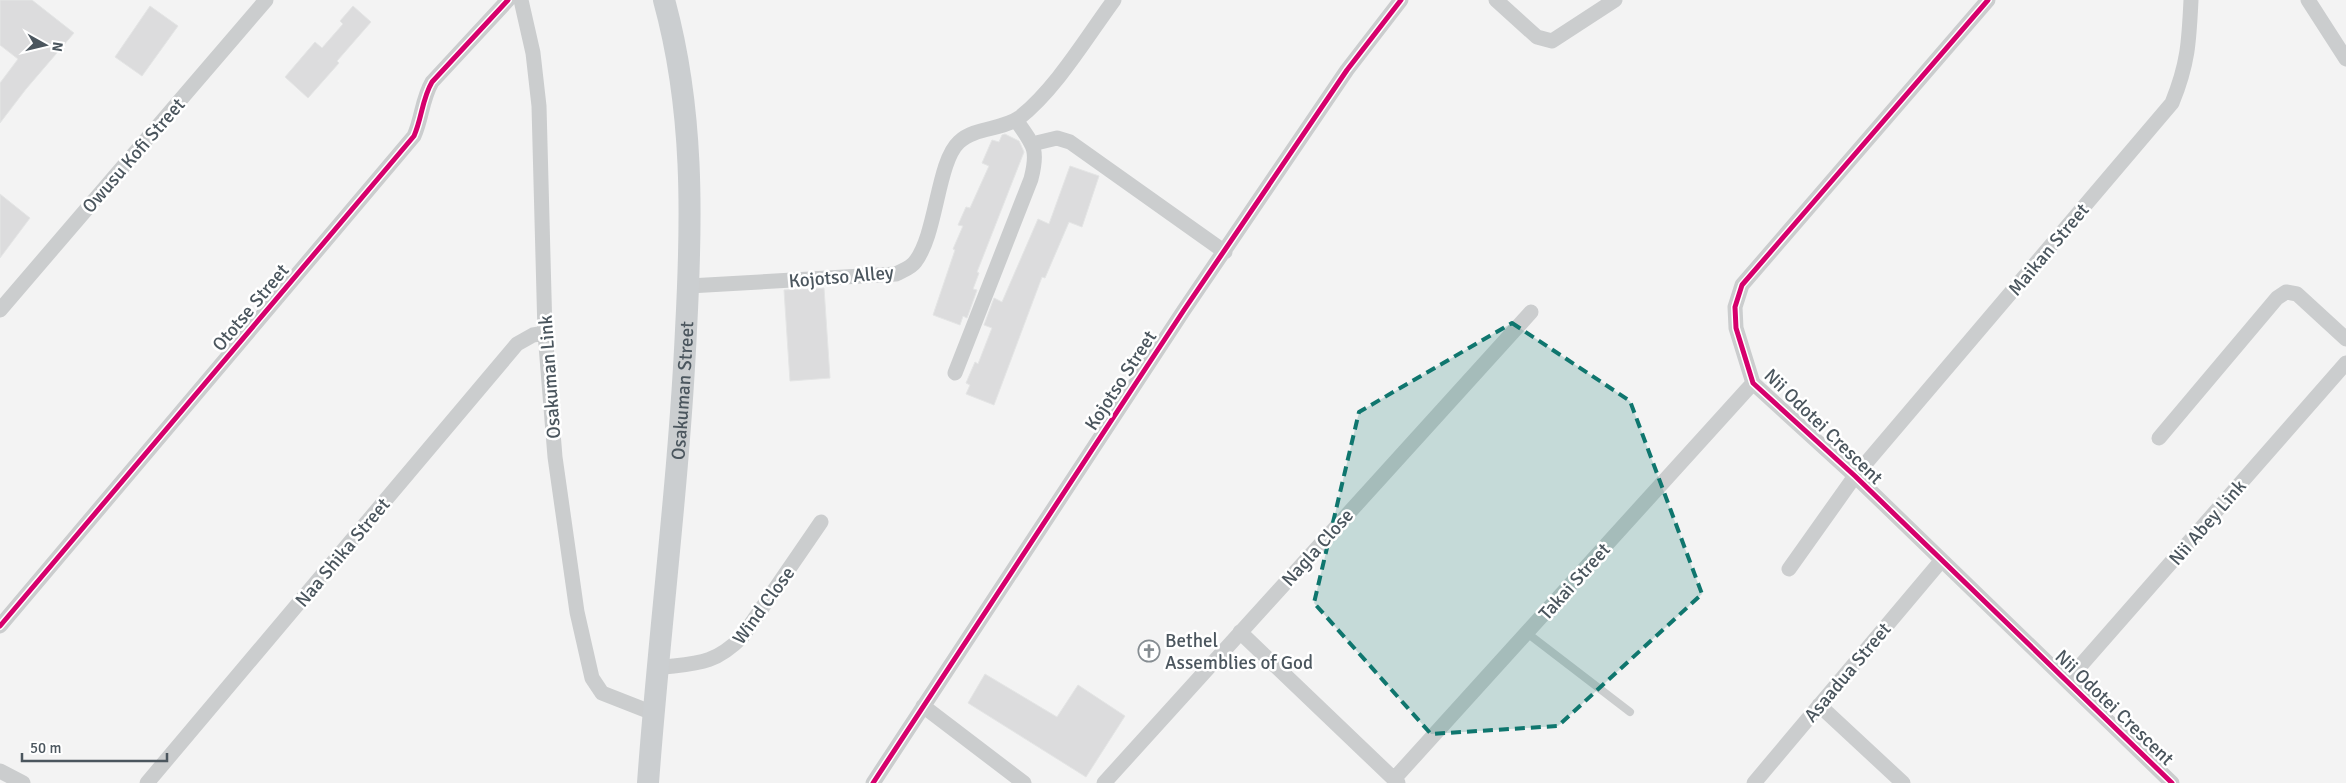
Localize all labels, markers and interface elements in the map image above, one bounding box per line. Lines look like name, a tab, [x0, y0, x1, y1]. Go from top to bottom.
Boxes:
north arrow	[20, 20, 70, 70]
text: N	[48, 41, 66, 53]
street label: Owusu Kofi Street	[77, 93, 191, 218]
street label: Maikan Street	[2003, 198, 2095, 301]
street label: Ototse Street	[207, 259, 295, 356]
street label: Kojotso Alley	[788, 260, 895, 294]
street label: Osakuman Link	[534, 314, 566, 440]
street label: Osakuman Street	[666, 320, 699, 461]
street label: Kojotso Street	[1080, 326, 1162, 435]
street label: Nii Odotei Crescent	[1759, 364, 1888, 490]
street label: Nii Abey Link	[2164, 474, 2252, 571]
street label: Naa Shika Street	[290, 493, 396, 612]
street label: Nagla Close	[1277, 504, 1359, 592]
street label: Takai Street	[1534, 538, 1616, 625]
street label: Wind Close	[728, 562, 800, 649]
street label: Asaadua Street	[1799, 618, 1897, 727]
place label: Bethel Assemblies of God	[1165, 629, 1313, 675]
church icon: Bethel Assemblies of God	[1137, 639, 1161, 663]
street label: Nii Odotei Crescent	[2050, 645, 2179, 771]
scale bar	[22, 730, 168, 762]
text: 50 m	[30, 739, 61, 757]

